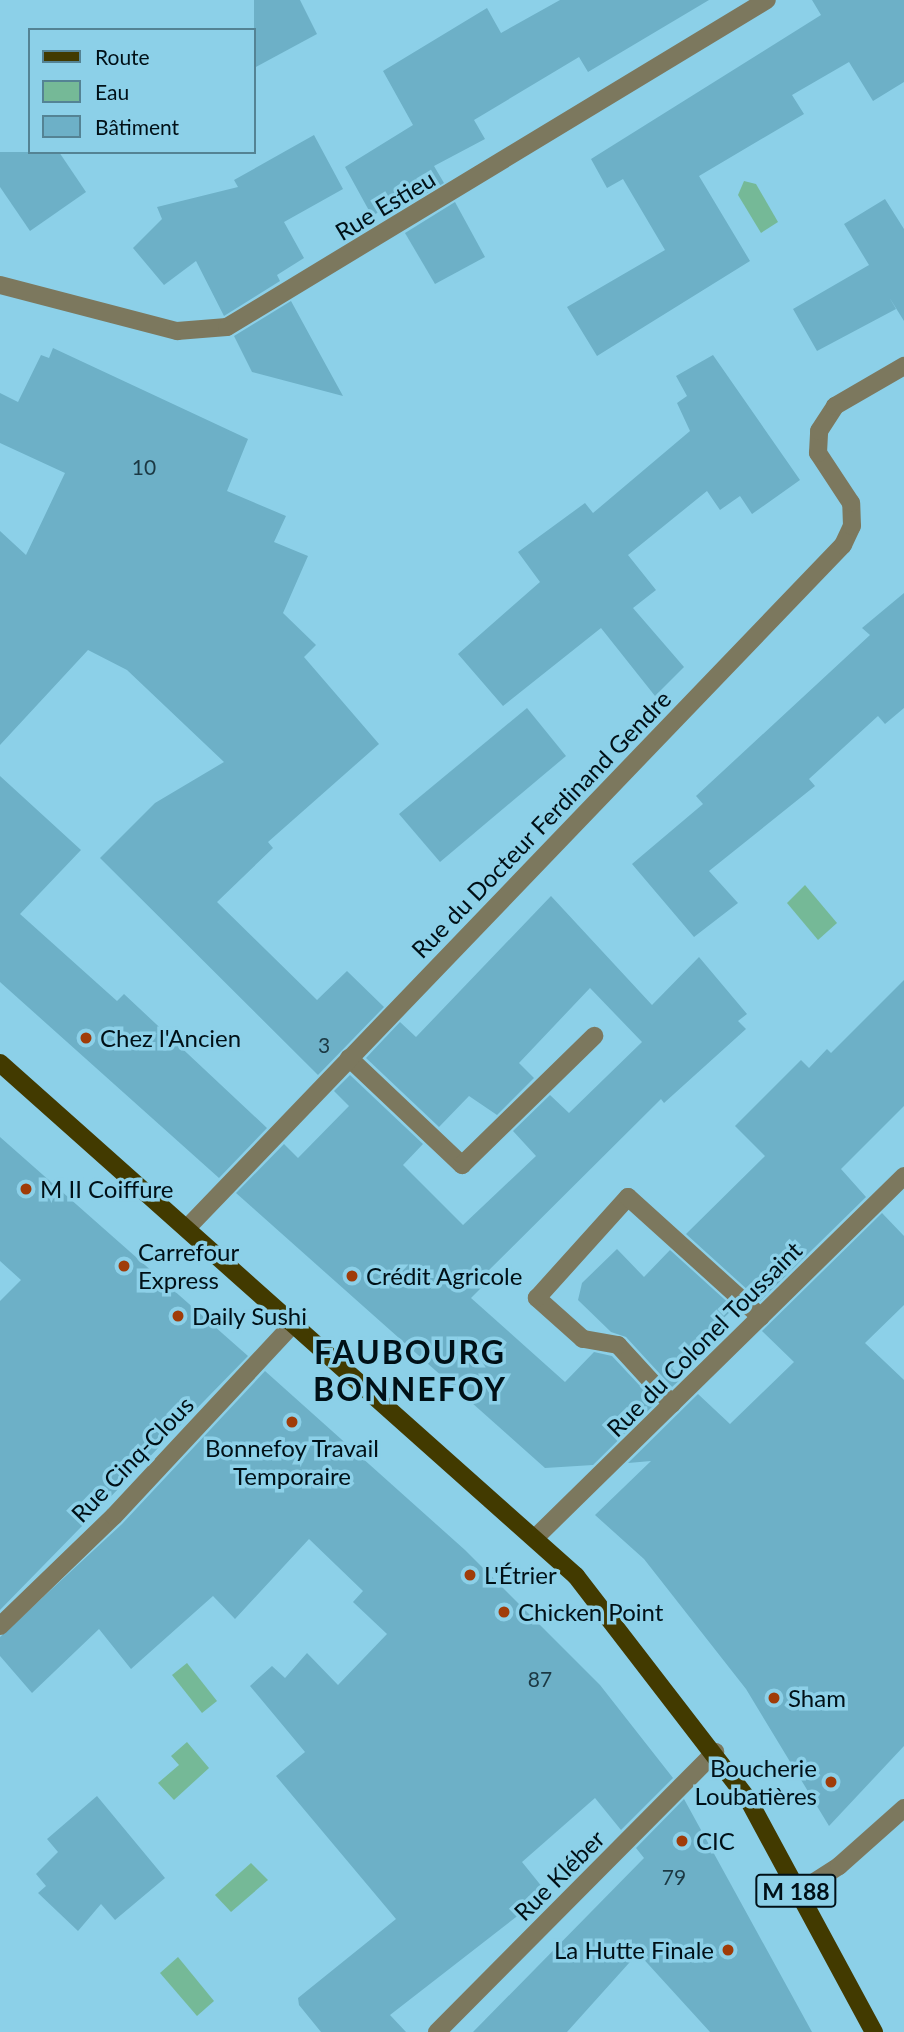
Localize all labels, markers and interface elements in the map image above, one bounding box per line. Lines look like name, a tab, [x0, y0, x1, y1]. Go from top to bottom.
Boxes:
legend	[28, 28, 256, 154]
text: Route	[95, 44, 150, 69]
text: Eau	[95, 79, 129, 104]
text: Bâtiment	[95, 114, 179, 139]
street label: Rue Estieu	[330, 164, 440, 246]
house number: 10	[132, 454, 156, 480]
street label: Rue du Docteur Ferdinand Gendre	[405, 684, 677, 964]
place label: Chez l'Ancien	[100, 1024, 241, 1052]
marker: Chez l'Ancien	[78, 1030, 94, 1046]
house number: 3	[318, 1032, 330, 1058]
place label: M II Coiffure	[40, 1175, 173, 1203]
marker: M II Coiffure	[18, 1181, 34, 1197]
street label: Rue du Colonel Toussaint	[600, 1235, 808, 1443]
place label: Carrefour Express	[138, 1238, 239, 1294]
marker: Carrefour Express	[116, 1258, 132, 1274]
place label: Crédit Agricole	[366, 1262, 523, 1290]
marker: Crédit Agricole	[344, 1268, 360, 1284]
place label: Daily Sushi	[192, 1302, 308, 1330]
marker: Daily Sushi	[170, 1308, 186, 1324]
district label: FAUBOURG BONNEFOY	[314, 1334, 506, 1409]
street label: Rue Cinq-Clous	[65, 1390, 199, 1528]
marker: Bonnefoy Travail Temporaire	[284, 1414, 300, 1430]
place label: Bonnefoy Travail Temporaire	[204, 1434, 380, 1490]
place label: L'Étrier	[484, 1561, 557, 1589]
marker: L'Étrier	[462, 1567, 478, 1583]
place label: Chicken Point	[518, 1598, 663, 1626]
marker: Chicken Point	[496, 1604, 512, 1620]
house number: 87	[528, 1666, 552, 1692]
place label: Sham	[788, 1684, 846, 1712]
marker: Sham	[766, 1690, 782, 1706]
place label: Boucherie Loubatières	[695, 1754, 817, 1810]
marker: Boucherie Loubatières	[823, 1774, 839, 1790]
street label: Rue Kléber	[508, 1824, 610, 1926]
place label: CIC	[696, 1827, 735, 1855]
marker: CIC	[674, 1833, 690, 1849]
house number: 79	[662, 1864, 686, 1890]
road number: M 188	[754, 1872, 838, 1910]
place label: La Hutte Finale	[554, 1936, 714, 1964]
marker: La Hutte Finale	[720, 1942, 736, 1958]

